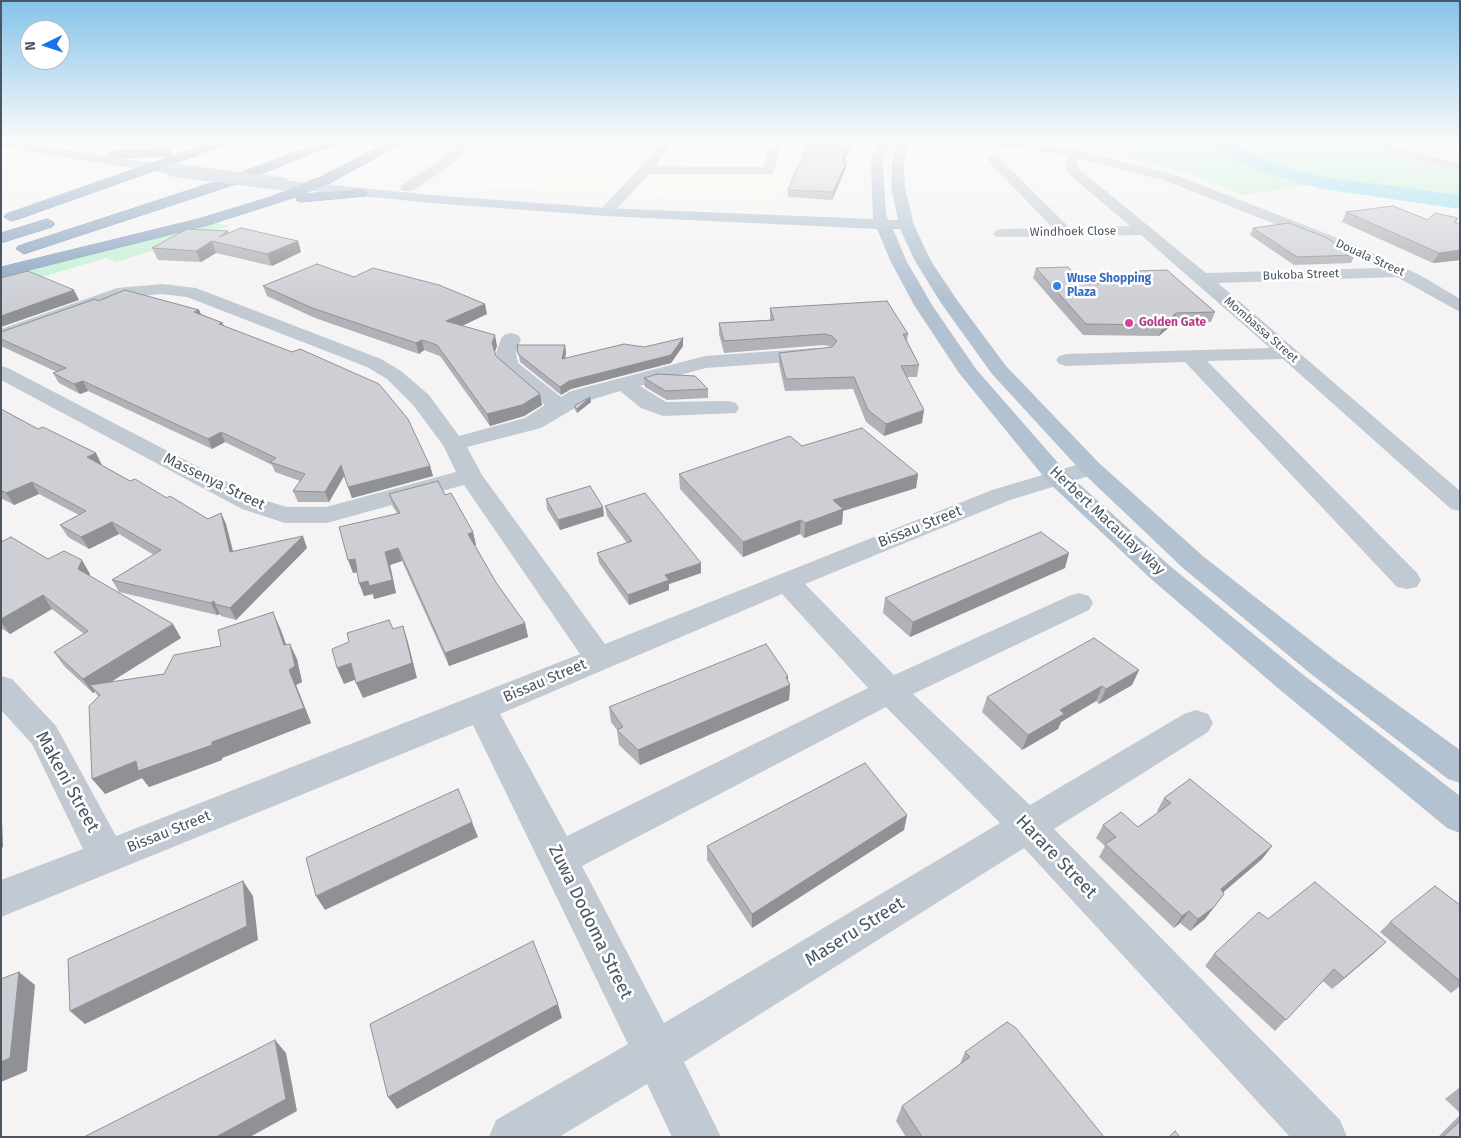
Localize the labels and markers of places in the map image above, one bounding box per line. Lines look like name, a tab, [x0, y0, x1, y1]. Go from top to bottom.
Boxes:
place label: Wuse Shopping Plaza	[1067, 272, 1151, 300]
marker: Wuse Shopping Plaza	[1051, 280, 1063, 292]
place label: Golden Gate	[1139, 316, 1206, 330]
marker: Golden Gate	[1123, 317, 1135, 329]

